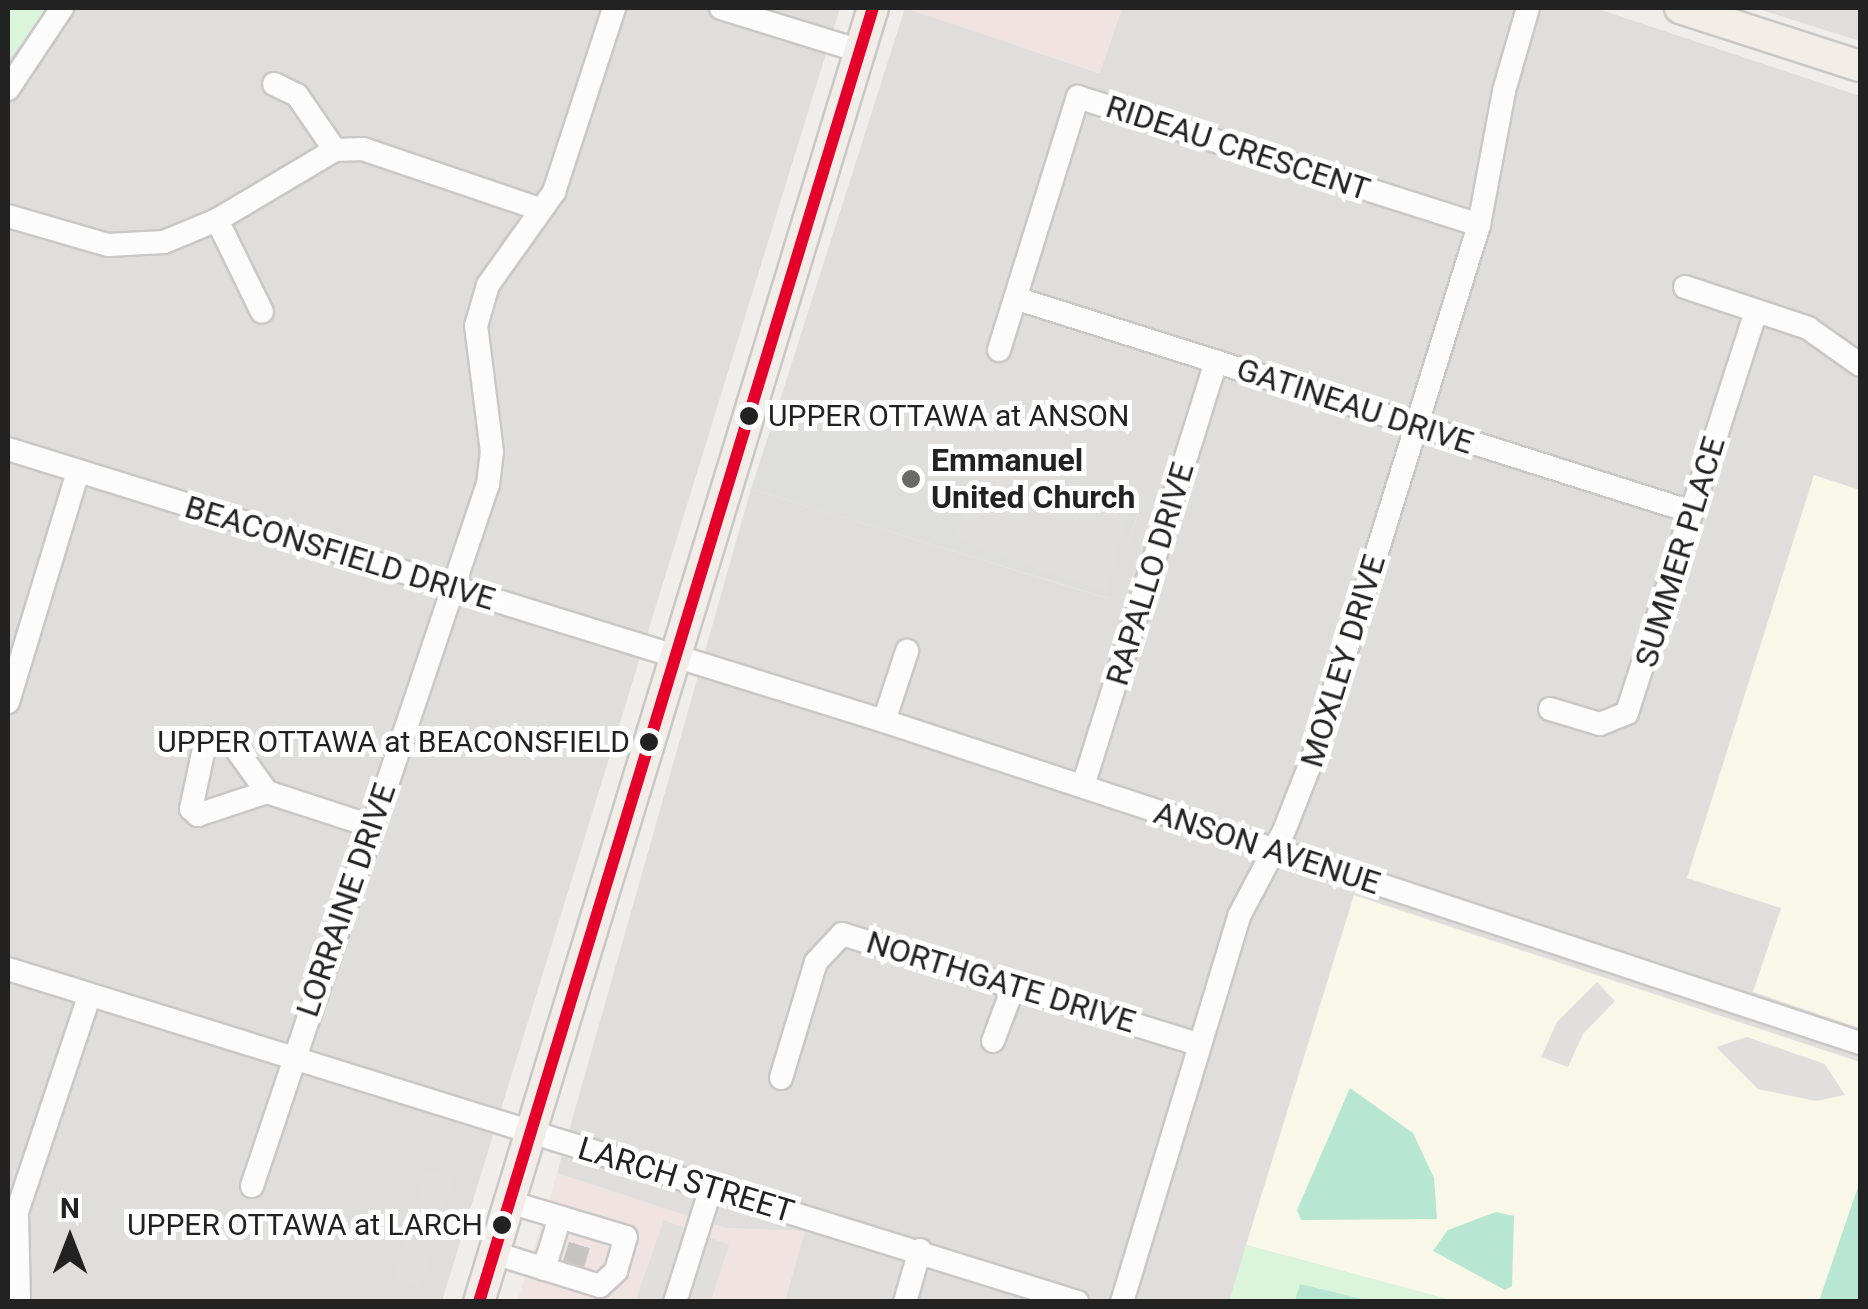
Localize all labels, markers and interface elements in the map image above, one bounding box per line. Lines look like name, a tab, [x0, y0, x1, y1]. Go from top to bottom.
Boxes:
street label: RIDEAU CRESCENT	[1101, 87, 1375, 209]
street label: GATINEAU DRIVE	[1232, 350, 1478, 462]
place label: UPPER OTTAWA at ANSON	[768, 398, 1129, 434]
marker: UPPER OTTAWA at ANSON	[739, 406, 759, 426]
street label: SUMMER PLACE	[1627, 432, 1733, 672]
place label: Emmanuel United Church	[931, 442, 1135, 517]
street label: RAPALLO DRIVE	[1098, 458, 1202, 690]
marker: Emmanuel United Church	[900, 468, 922, 490]
street label: BEACONSFIELD DRIVE	[180, 488, 500, 618]
street label: MOXLEY DRIVE	[1292, 550, 1394, 772]
place label: UPPER OTTAWA at BEACONSFIELD	[157, 724, 630, 760]
marker: UPPER OTTAWA at BEACONSFIELD	[639, 732, 659, 752]
street label: LORRAINE DRIVE	[288, 778, 404, 1022]
street label: ANSON AVENUE	[1149, 793, 1385, 903]
street label: NORTHGATE DRIVE	[862, 923, 1140, 1041]
street label: LARCH STREET	[574, 1129, 798, 1231]
north arrow	[20, 1189, 120, 1289]
text: N	[60, 1192, 80, 1225]
place label: UPPER OTTAWA at LARCH	[127, 1207, 483, 1243]
marker: UPPER OTTAWA at LARCH	[492, 1215, 512, 1235]

